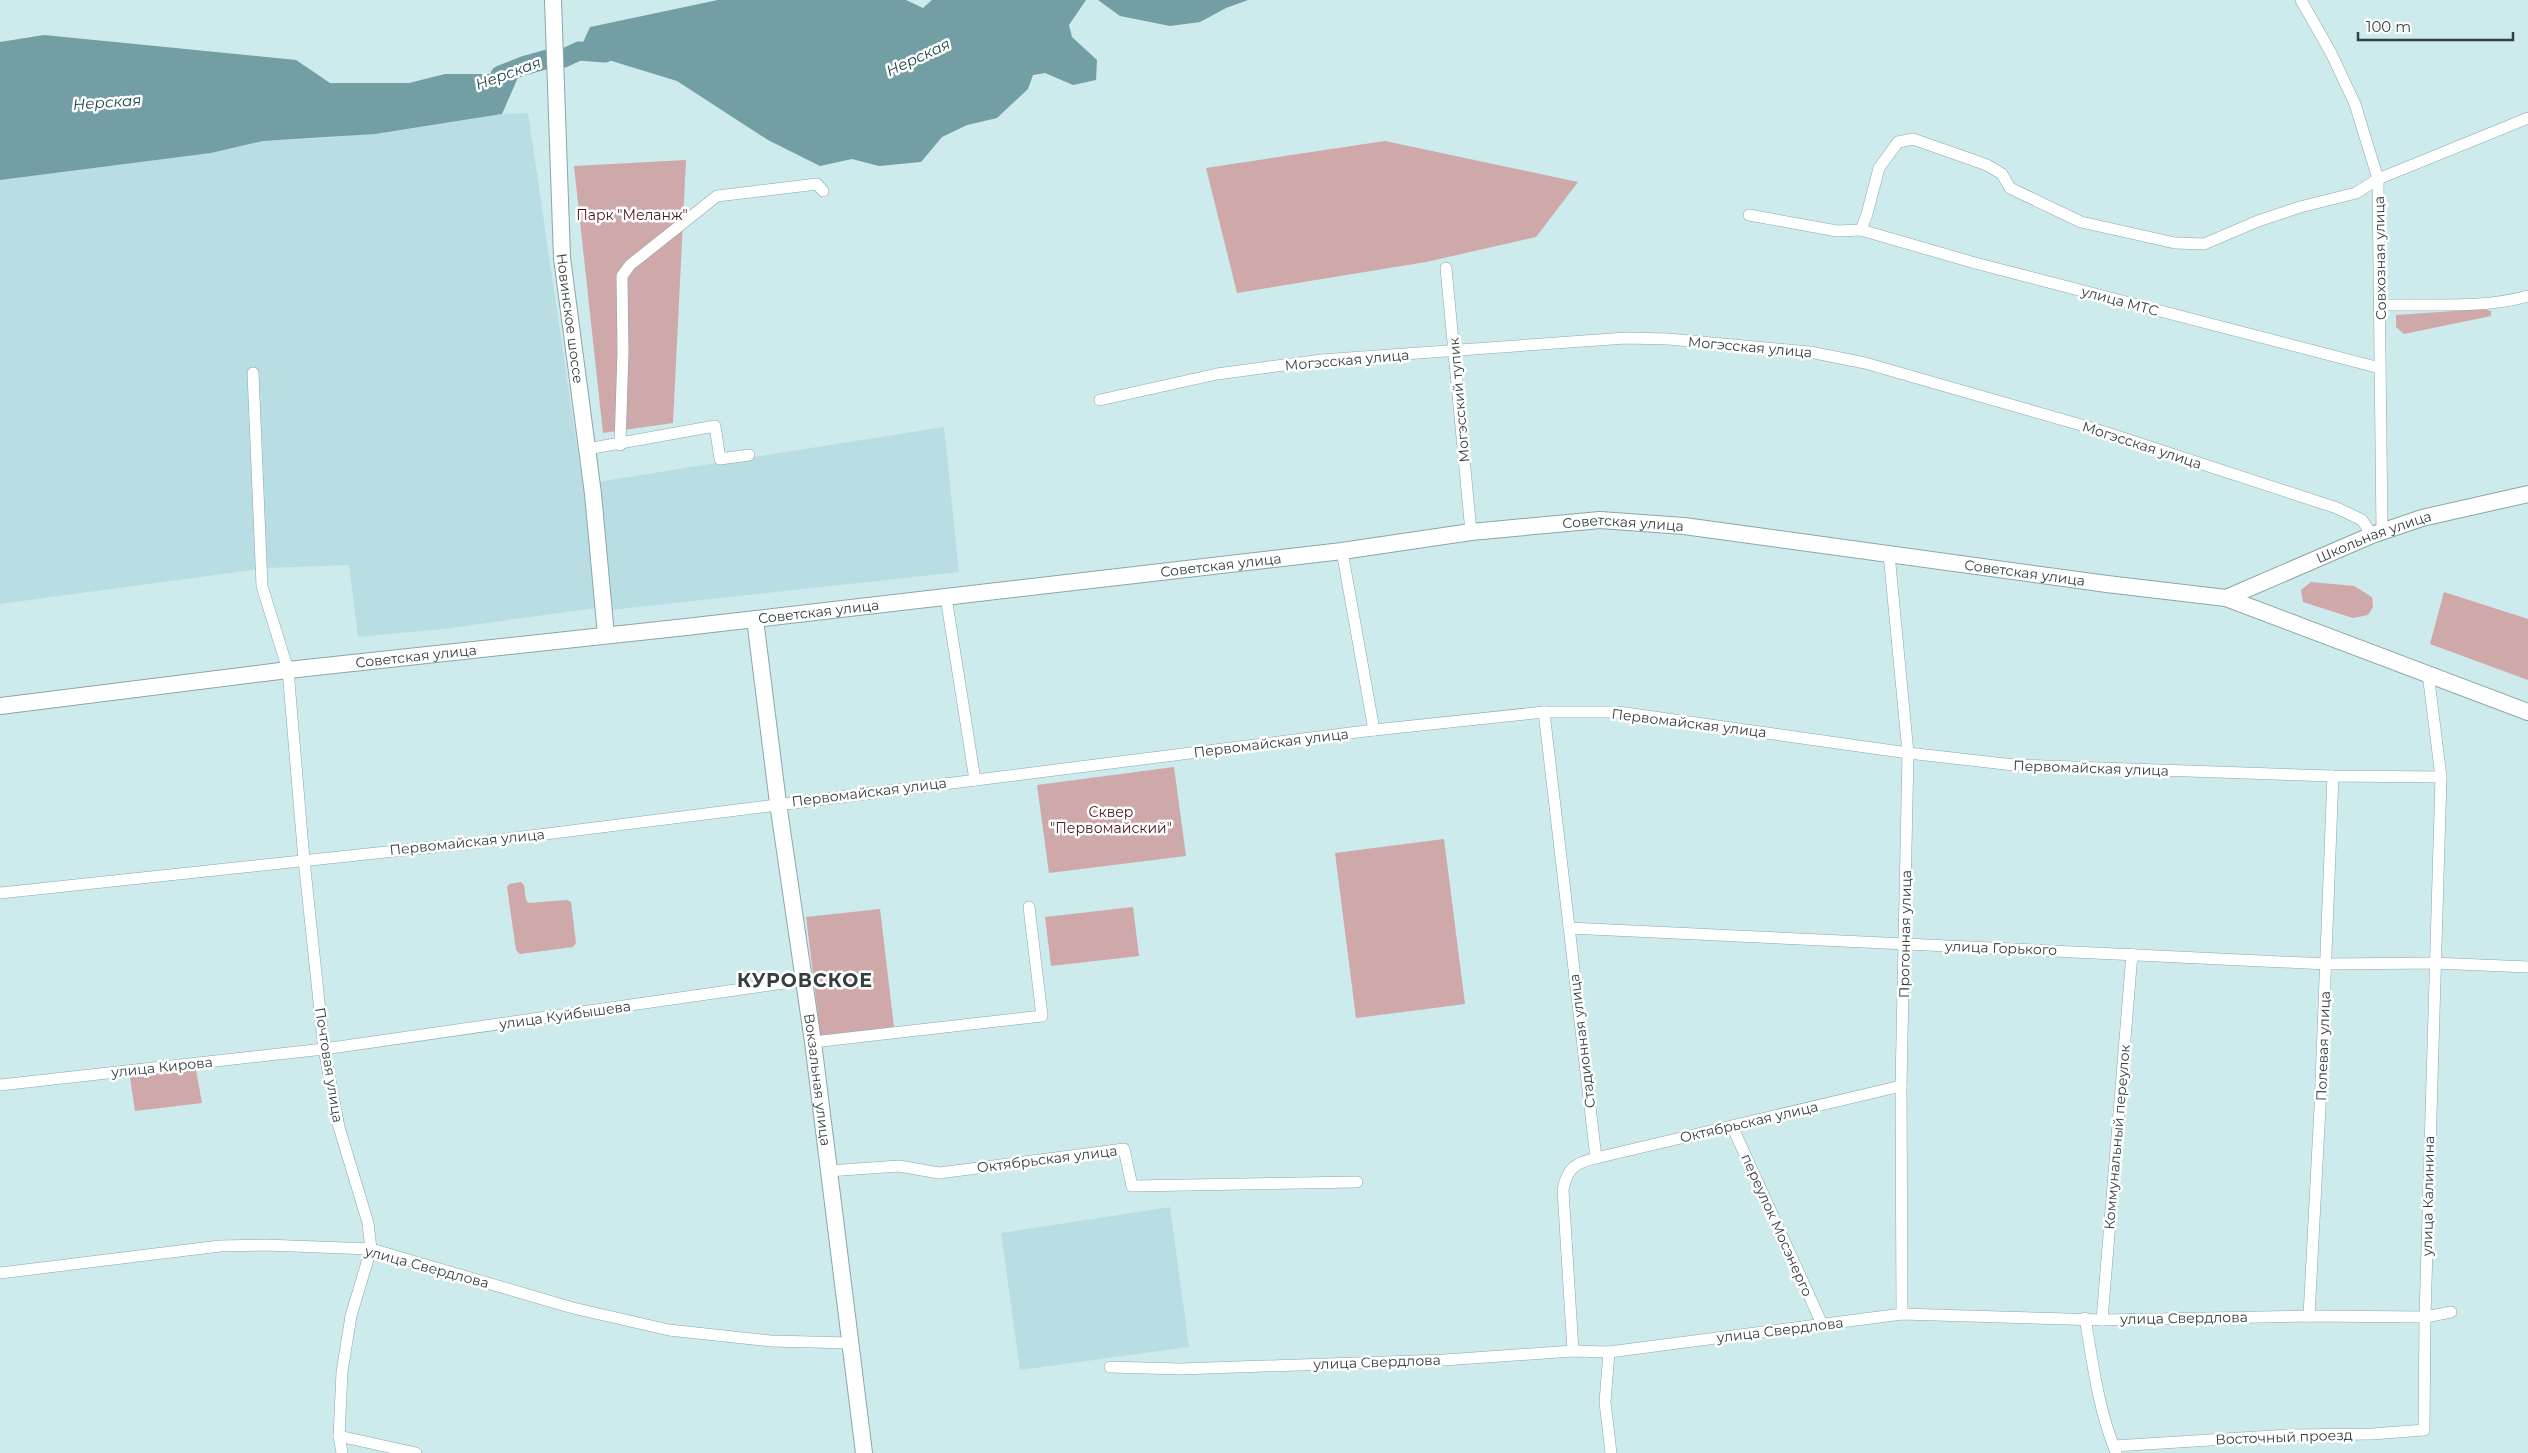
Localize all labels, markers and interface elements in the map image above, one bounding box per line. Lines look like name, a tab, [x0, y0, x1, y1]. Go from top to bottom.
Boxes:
scale bar	[2358, 10, 2513, 42]
text: 100 m	[2366, 17, 2411, 36]
water label: Нерская	[883, 34, 953, 80]
water label: Нерская	[473, 52, 543, 94]
water label: Нерская	[72, 90, 142, 114]
street label: Совхозная улица	[2370, 196, 2390, 320]
park label: Парк "Меланж"	[576, 206, 688, 224]
street label: Новинское шоссе	[552, 252, 587, 385]
street label: улица МТС	[2079, 282, 2160, 320]
street label: Могэсская улица	[1687, 333, 1813, 361]
street label: Могэсский тупик	[1445, 337, 1473, 463]
street label: Могэсская улица	[1284, 346, 1410, 374]
street label: Могэсская улица	[2080, 417, 2204, 473]
street label: Школьная улица	[2313, 507, 2433, 567]
street label: Советская улица	[1562, 511, 1684, 535]
street label: Советская улица	[1159, 549, 1282, 581]
street label: Советская улица	[1963, 556, 2086, 590]
street label: Советская улица	[757, 596, 880, 628]
street label: Советская улица	[355, 641, 478, 672]
street label: Первомайская улица	[1610, 705, 1768, 741]
street label: Первомайская улица	[1192, 725, 1350, 761]
street label: Первомайская улица	[2013, 756, 2169, 780]
street label: Первомайская улица	[790, 774, 948, 810]
park label: Сквер "Первомайский"	[1050, 803, 1172, 837]
street label: Первомайская улица	[388, 825, 546, 859]
street label: Прогонная улица	[1895, 870, 1915, 998]
street label: улица Горького	[1944, 937, 2057, 959]
district label: КУРОВСКОЕ	[737, 969, 873, 992]
street label: Стадионная улица	[1565, 973, 1599, 1109]
street label: Полевая улица	[2312, 990, 2334, 1102]
street label: улица Куйбышева	[497, 997, 632, 1033]
street label: Почтовая улица	[311, 1006, 347, 1124]
street label: Вокзальная улица	[800, 1012, 835, 1147]
street label: Коммунальный переулок	[2100, 1044, 2134, 1230]
street label: улица Кирова	[109, 1053, 214, 1081]
street label: Октябрьская улица	[1678, 1097, 1820, 1147]
street label: улица Калинина	[2418, 1136, 2438, 1257]
street label: Октябрьская улица	[976, 1141, 1118, 1177]
street label: переулок Мосэнерго	[1737, 1151, 1817, 1299]
street label: улица Свердлова	[362, 1242, 491, 1292]
street label: улица Свердлова	[2119, 1308, 2248, 1328]
street label: улица Свердлова	[1715, 1313, 1844, 1347]
street label: улица Свердлова	[1312, 1351, 1441, 1373]
street label: Восточный проезд	[2215, 1426, 2353, 1448]

